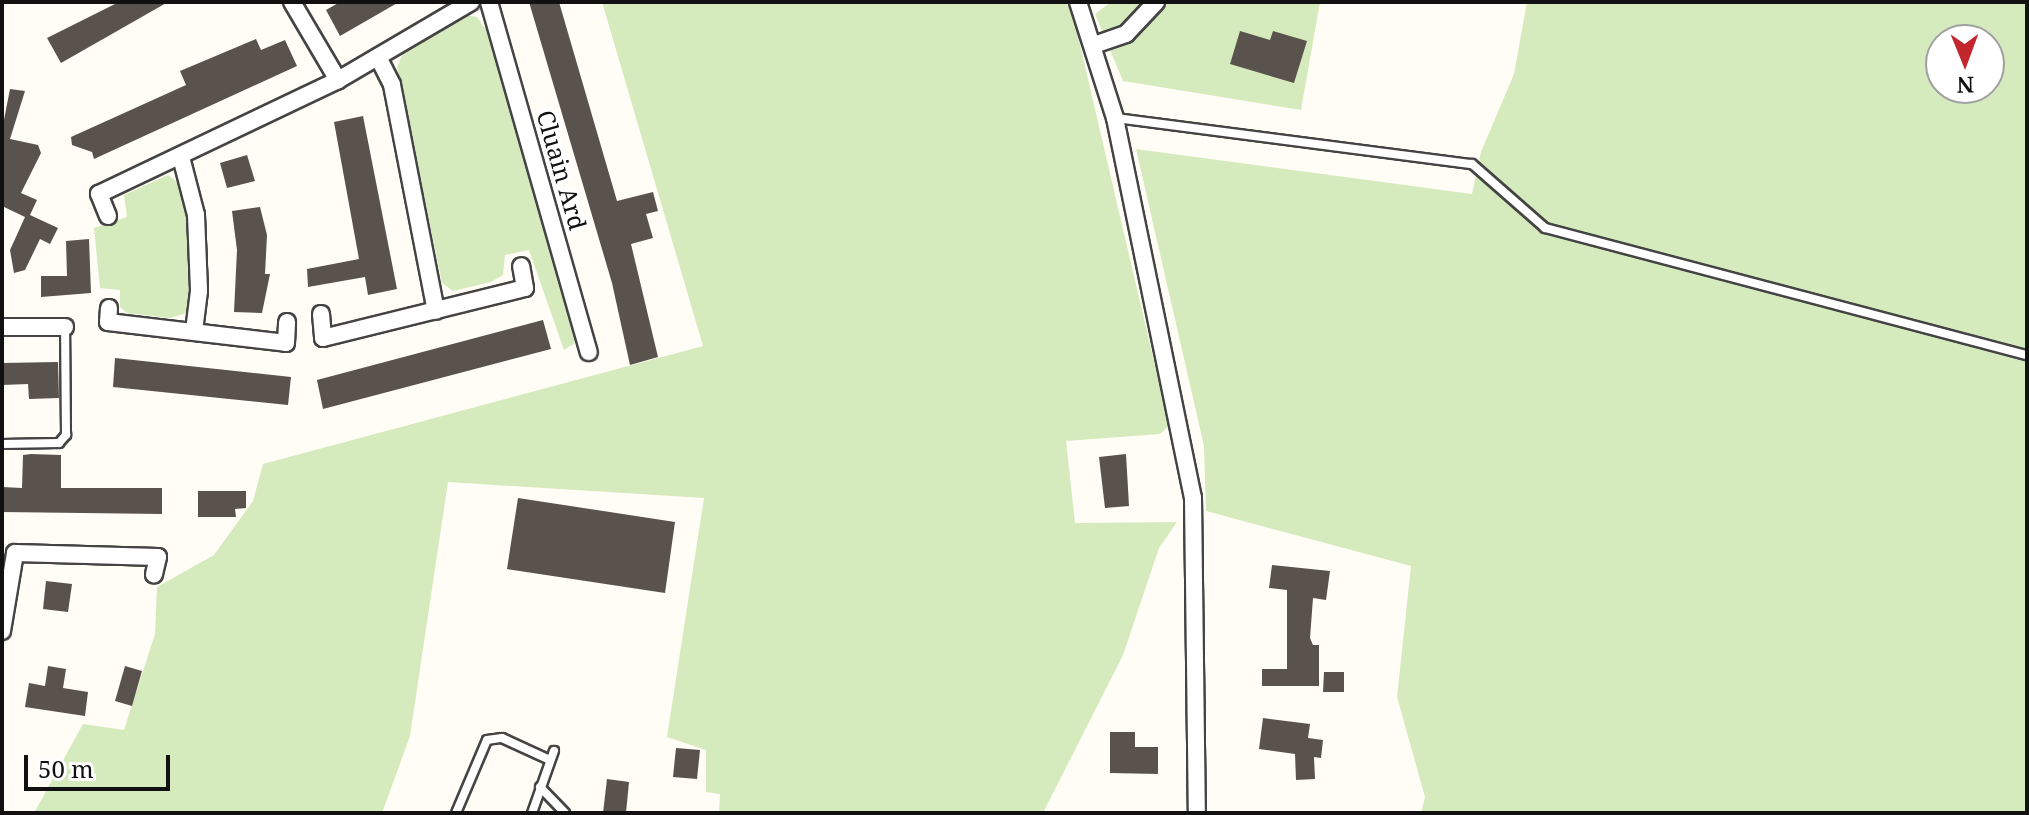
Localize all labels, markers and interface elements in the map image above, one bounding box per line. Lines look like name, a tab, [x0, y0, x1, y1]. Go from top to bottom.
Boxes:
north arrow	[1925, 24, 2005, 104]
text: N	[1956, 71, 1974, 101]
street label: Cluain Ard	[531, 107, 593, 233]
scale bar	[28, 739, 174, 789]
text: 50 m	[38, 752, 94, 785]

